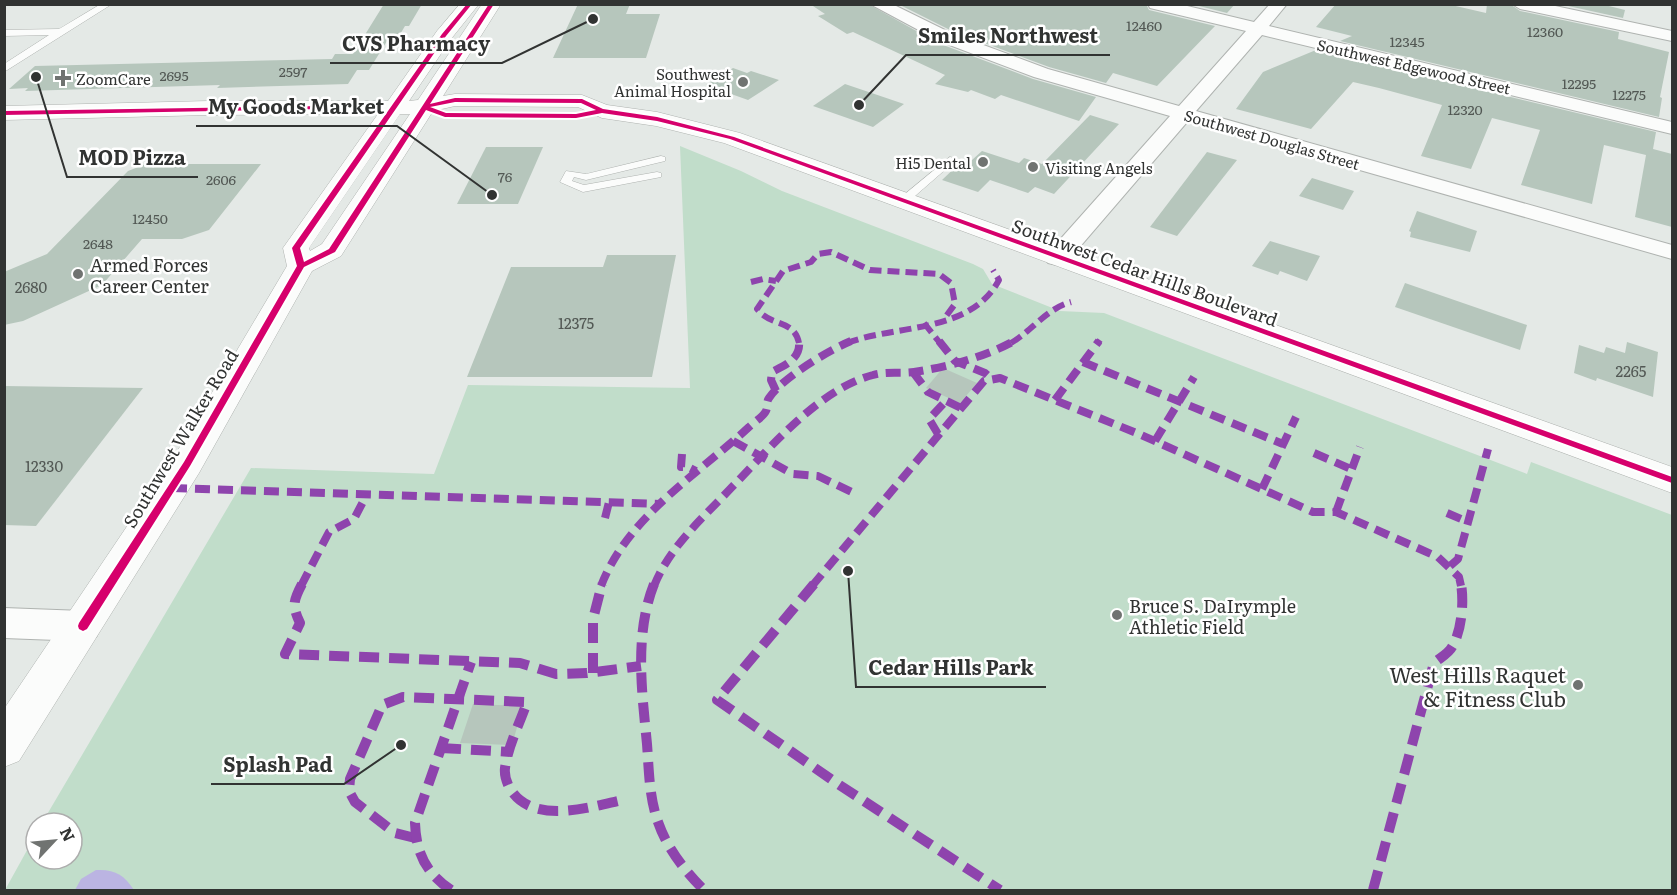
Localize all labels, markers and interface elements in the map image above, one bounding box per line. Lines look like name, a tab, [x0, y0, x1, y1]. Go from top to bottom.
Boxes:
house number: 12460	[1126, 15, 1162, 35]
callout: Smiles Northwest	[906, 17, 1110, 55]
text: Smiles Northwest	[918, 19, 1098, 49]
house number: 12360	[1527, 21, 1563, 41]
callout: CVS Pharmacy	[330, 25, 502, 63]
text: CVS Pharmacy	[342, 27, 491, 57]
house number: 12345	[1389, 31, 1425, 51]
street label: Southwest Edgewood Street	[1315, 33, 1513, 99]
house number: 2597	[279, 61, 307, 81]
place label: Southwest Animal Hospital	[614, 62, 731, 102]
house number: 2695	[159, 65, 189, 85]
place label: ZoomCare	[76, 67, 151, 90]
marker: ZoomCare	[54, 69, 72, 87]
house number: 12295	[1562, 73, 1596, 93]
marker: Southwest Animal Hospital	[736, 75, 750, 89]
house number: 12275	[1612, 84, 1646, 104]
callout: My Goods Market	[196, 88, 397, 126]
text: My Goods Market	[208, 90, 385, 120]
house number: 12320	[1447, 99, 1483, 119]
street label: Southwest Douglas Street	[1181, 103, 1363, 175]
callout: MOD Pizza	[67, 139, 198, 177]
text: MOD Pizza	[78, 141, 186, 171]
place label: Hi5 Dental	[895, 151, 971, 174]
marker: Hi5 Dental	[976, 155, 990, 169]
place label: Visiting Angels	[1045, 156, 1153, 179]
marker: Visiting Angels	[1026, 160, 1040, 174]
house number: 76	[498, 166, 513, 186]
house number: 2606	[206, 169, 237, 189]
house number: 12450	[132, 208, 168, 228]
street label: Southwest Cedar Hills Boulevard	[1008, 211, 1282, 333]
house number: 2648	[83, 233, 113, 253]
place label: Armed Forces Career Center	[90, 251, 209, 299]
marker: Armed Forces Career Center	[71, 267, 85, 281]
house number: 2680	[15, 275, 48, 298]
house number: 12375	[558, 311, 594, 334]
street label: Southwest Walker Road	[116, 343, 244, 533]
house number: 2265	[1616, 359, 1647, 382]
house number: 12330	[25, 454, 63, 477]
place label: Bruce S. DaIrymple Athletic Field	[1129, 592, 1296, 640]
marker: Bruce S. DaIrymple Athletic Field	[1110, 608, 1124, 622]
callout: Cedar Hills Park	[856, 649, 1046, 687]
text: Cedar Hills Park	[868, 651, 1034, 681]
place label: West Hills Raquet & Fitness Club	[1389, 658, 1567, 713]
marker: West Hills Raquet & Fitness Club	[1571, 678, 1585, 692]
callout: Splash Pad	[211, 746, 344, 784]
text: Splash Pad	[223, 748, 333, 778]
north arrow	[24, 811, 84, 871]
text: N	[55, 823, 82, 845]

